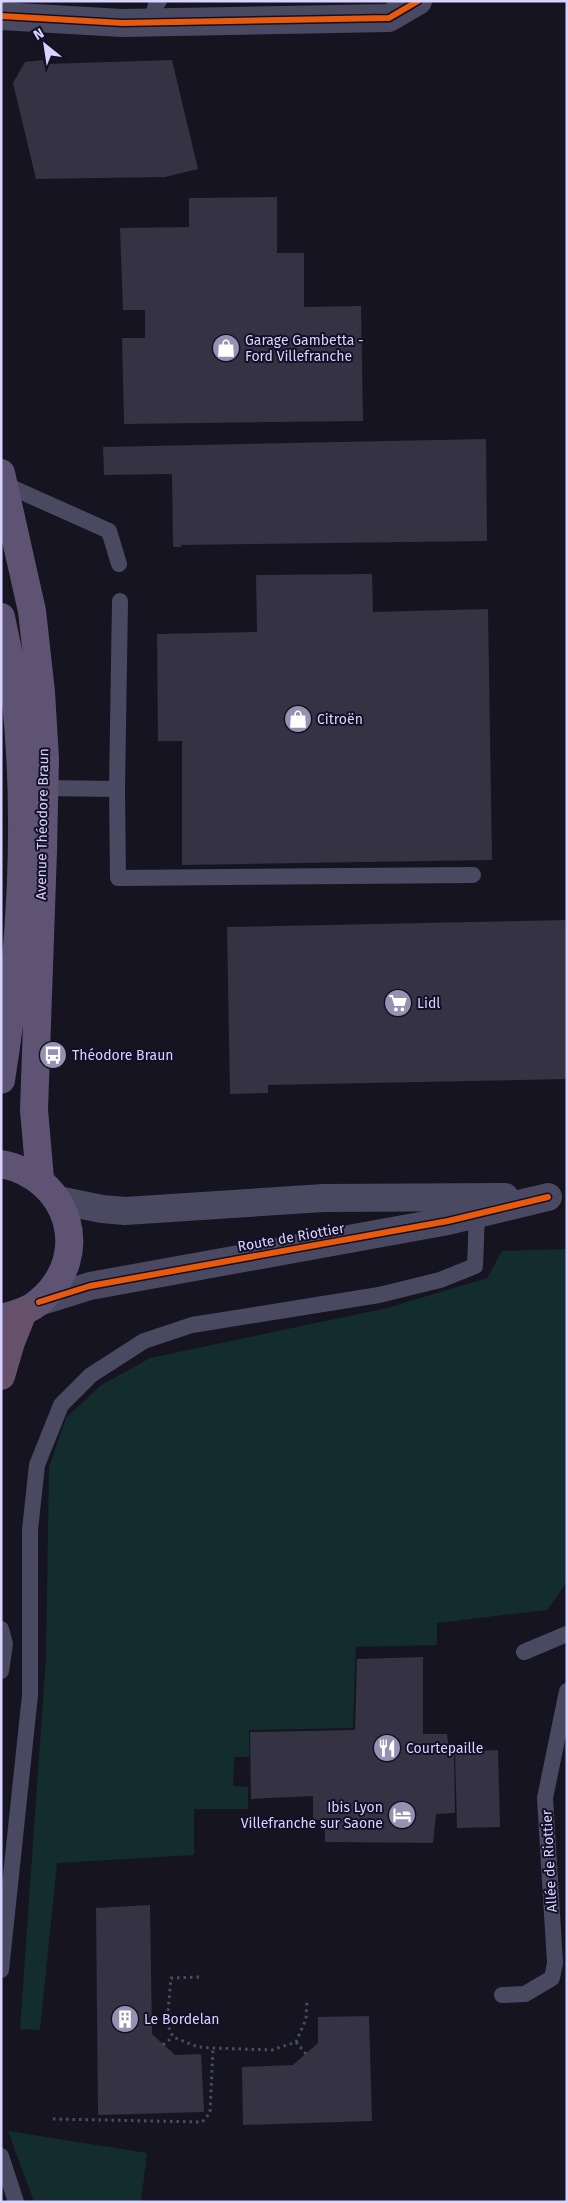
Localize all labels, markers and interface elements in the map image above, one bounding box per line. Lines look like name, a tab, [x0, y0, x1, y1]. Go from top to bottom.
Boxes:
north arrow	[20, 20, 70, 70]
text: N	[30, 24, 47, 44]
place label: Garage Gambetta - Ford Villefranche	[245, 332, 364, 365]
shop icon: Garage Gambetta - Ford Villefranche	[211, 333, 241, 363]
shop icon: Citroën	[283, 704, 313, 734]
place label: Citroën	[317, 711, 363, 728]
street label: Avenue Théodore Braun	[33, 748, 52, 900]
supermarket icon: Lidl	[383, 988, 413, 1018]
place label: Lidl	[417, 995, 440, 1012]
bus stop icon: Théodore Braun	[38, 1040, 68, 1070]
place label: Théodore Braun	[72, 1047, 174, 1064]
street label: Route de Riottier	[236, 1220, 346, 1255]
restaurant icon: Courtepaille	[372, 1733, 402, 1763]
place label: Courtepaille	[406, 1740, 483, 1757]
place label: Ibis Lyon Villefranche sur Saone	[241, 1799, 383, 1832]
hotel icon: Ibis Lyon Villefranche sur Saone	[387, 1800, 417, 1830]
street label: Allée de Riottier	[538, 1809, 561, 1913]
building icon: Le Bordelan	[110, 2004, 140, 2034]
place label: Le Bordelan	[144, 2011, 220, 2028]

